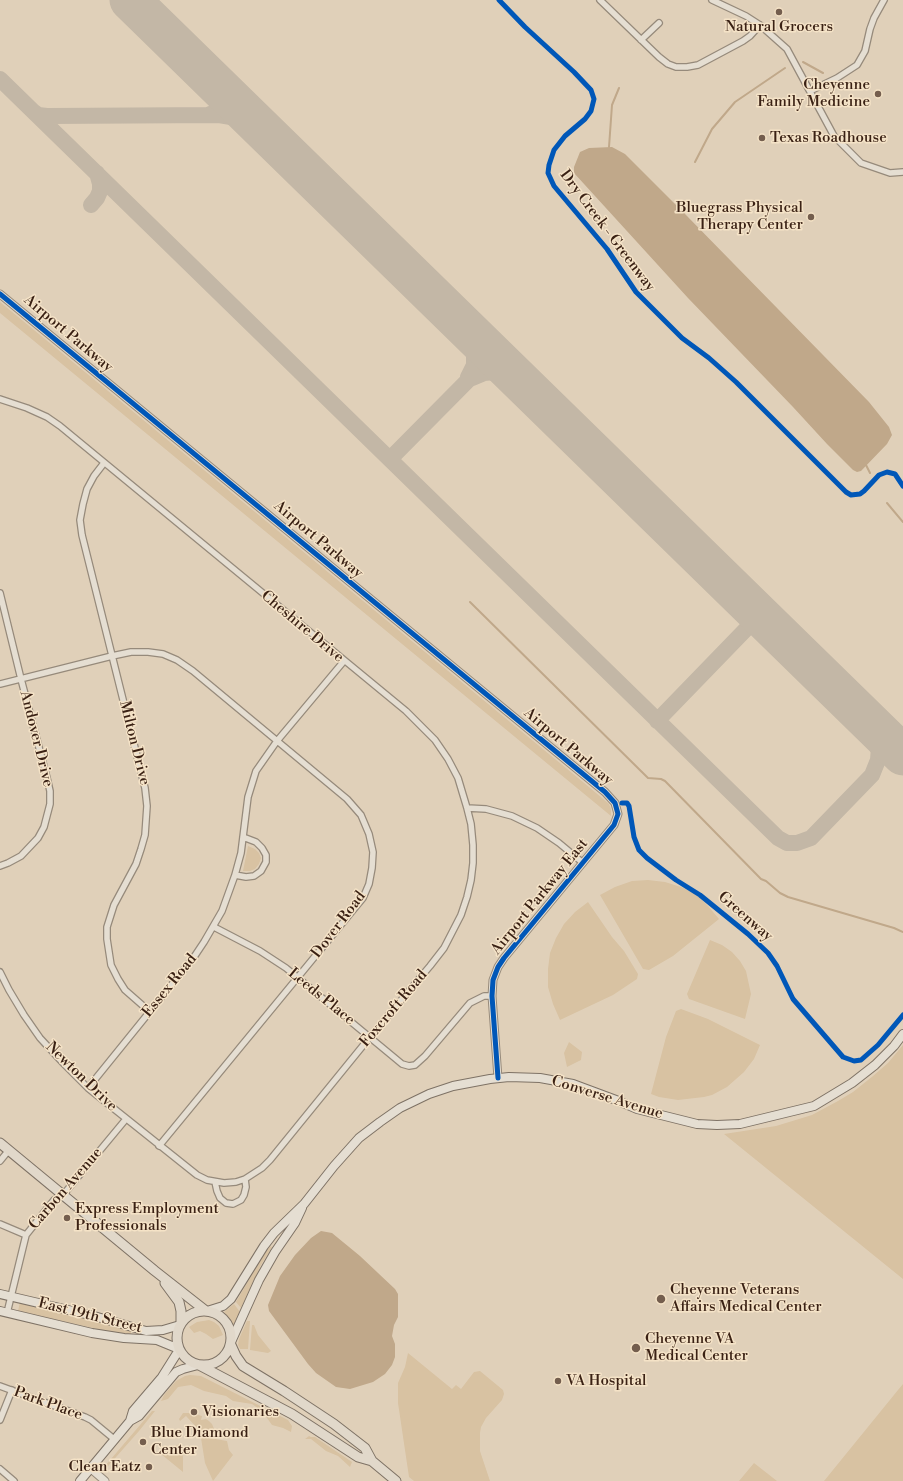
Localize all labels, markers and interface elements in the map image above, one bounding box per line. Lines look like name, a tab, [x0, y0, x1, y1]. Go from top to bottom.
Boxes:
marker: Natural Grocers	[774, 7, 784, 17]
place label: Natural Grocers	[725, 18, 833, 36]
place label: Cheyenne Family Medicine	[757, 76, 870, 111]
marker: Cheyenne Family Medicine	[873, 89, 883, 99]
place label: Texas Roadhouse	[770, 129, 887, 147]
marker: Texas Roadhouse	[757, 133, 767, 143]
street label: Dry Creek - Greenway	[555, 167, 659, 295]
place label: Bluegrass Physical Therapy Center	[676, 199, 803, 234]
marker: Bluegrass Physical Therapy Center	[806, 212, 816, 222]
street label: Airport Parkway	[20, 291, 116, 377]
street label: Airport Parkway	[270, 497, 366, 583]
street label: Cheshire Drive	[257, 587, 347, 667]
street label: Andover Drive	[15, 689, 57, 789]
street label: Milton Drive	[115, 699, 153, 787]
street label: Airport Parkway	[520, 704, 616, 790]
street label: Airport Parkway East	[488, 835, 592, 959]
street label: Dover Road	[308, 888, 370, 962]
street label: Greenway	[714, 888, 776, 946]
street label: Essex Road	[139, 951, 201, 1021]
street label: Leeds Place	[284, 965, 358, 1029]
street label: Foxcroft Road	[356, 967, 432, 1051]
street label: Newton Drive	[41, 1038, 121, 1116]
street label: Converse Avenue	[549, 1073, 665, 1123]
street label: Carbon Avenue	[26, 1144, 106, 1234]
place label: Express Employment Professionals	[75, 1200, 219, 1235]
marker: Express Employment Professionals	[62, 1213, 72, 1223]
place label: Cheyenne Veterans Affairs Medical Center	[670, 1281, 822, 1316]
marker: Cheyenne Veterans Affairs Medical Center	[655, 1293, 667, 1305]
street label: East 19th Street	[36, 1294, 144, 1338]
place label: Cheyenne VA Medical Center	[645, 1330, 748, 1365]
marker: Cheyenne VA Medical Center	[630, 1342, 642, 1354]
place label: VA Hospital	[566, 1372, 646, 1390]
marker: VA Hospital	[553, 1376, 563, 1386]
street label: Park Place	[11, 1383, 85, 1425]
place label: Visionaries	[202, 1403, 279, 1421]
marker: Visionaries	[189, 1407, 199, 1417]
place label: Blue Diamond Center	[151, 1424, 248, 1459]
marker: Blue Diamond Center	[138, 1437, 148, 1447]
place label: Clean Eatz	[69, 1458, 141, 1476]
marker: Clean Eatz	[144, 1462, 154, 1472]

